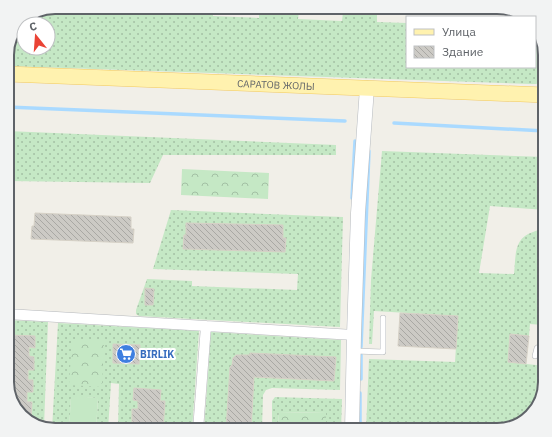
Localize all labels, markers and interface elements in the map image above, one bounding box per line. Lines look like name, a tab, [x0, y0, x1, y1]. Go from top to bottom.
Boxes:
north arrow	[16, 16, 56, 56]
legend	[406, 16, 536, 68]
text: С	[28, 19, 39, 34]
text: Улица	[442, 24, 476, 39]
text: Здание	[442, 44, 484, 59]
street label: САРАТОВ ЖОЛЫ	[237, 77, 315, 93]
supermarket icon: BIRLIK	[115, 343, 137, 365]
place label: BIRLIK	[140, 348, 174, 361]

